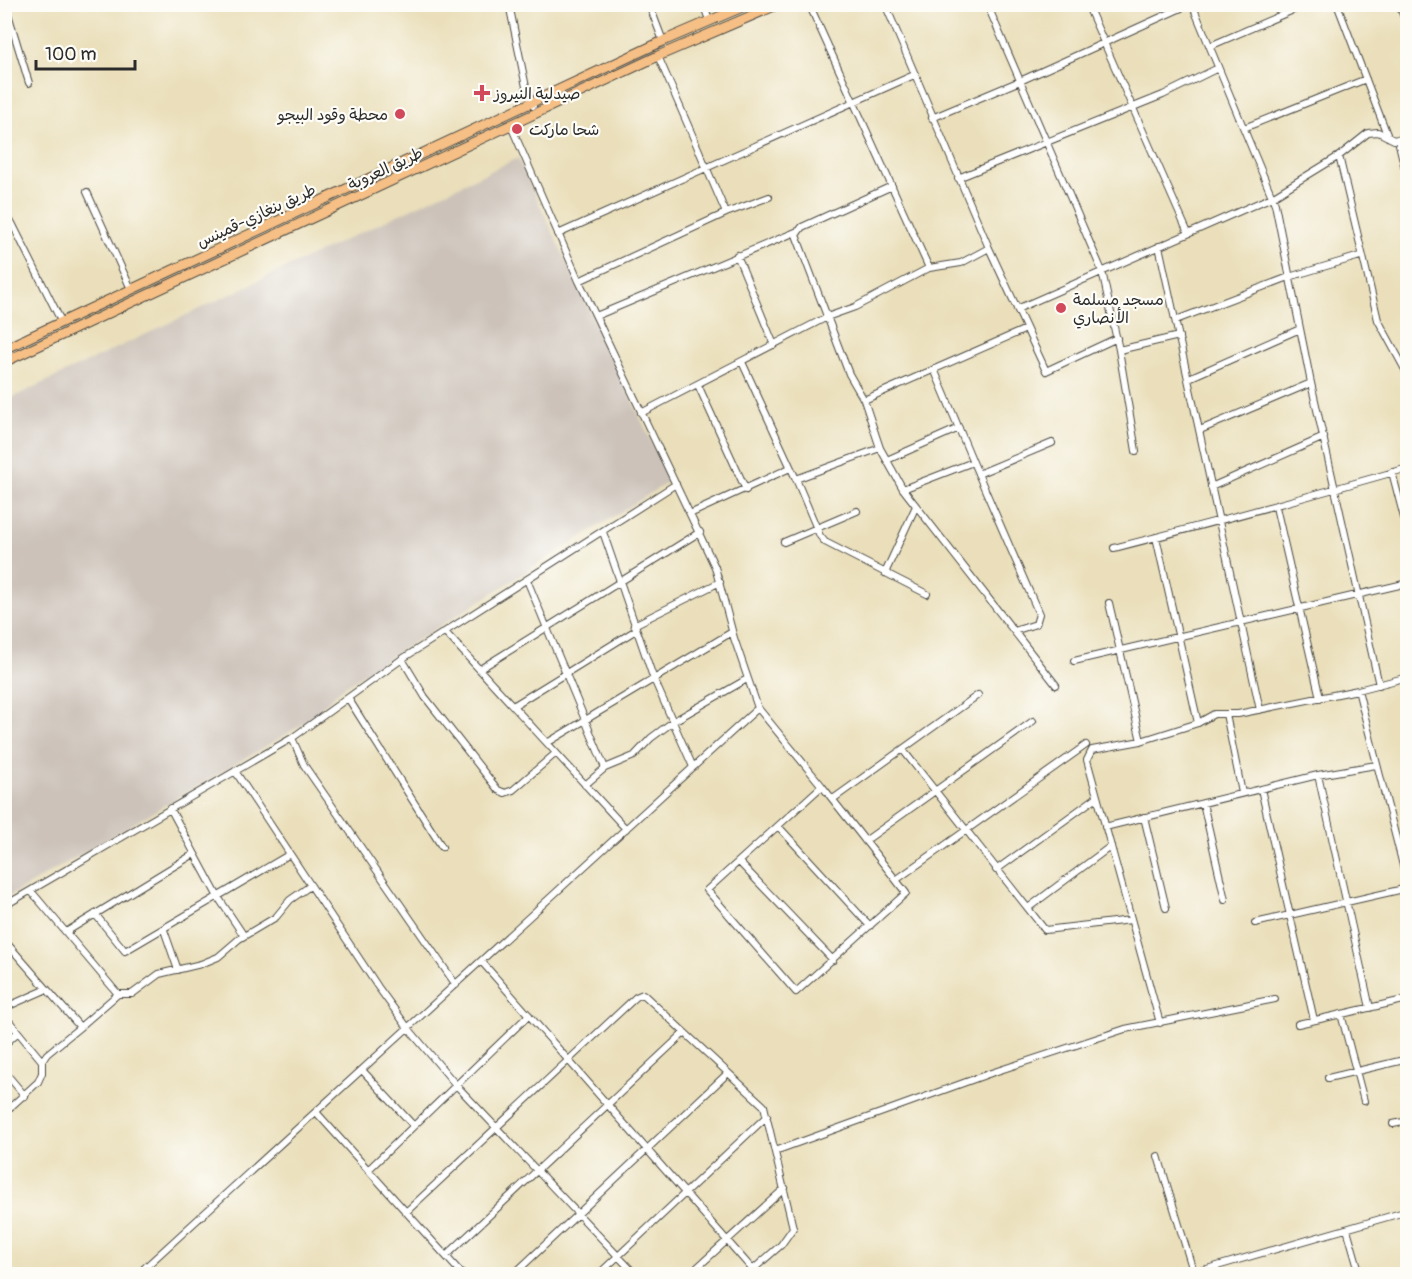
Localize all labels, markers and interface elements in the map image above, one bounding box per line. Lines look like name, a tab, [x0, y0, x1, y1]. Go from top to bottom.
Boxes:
scale bar	[36, 33, 135, 71]
text: 100 m	[45, 43, 97, 66]
place label: صيدلية النيروز	[492, 84, 580, 104]
marker: صيدلية النيروز	[475, 86, 489, 100]
place label: محطة وقود البيجو	[277, 105, 388, 125]
marker: محطة وقود البيجو	[393, 107, 407, 121]
place label: شحا ماركت	[529, 120, 599, 140]
marker: شحا ماركت	[510, 122, 524, 136]
street label: طريق العروبة	[345, 143, 426, 195]
street label: طريق بنغازي-قمينس	[194, 180, 320, 253]
place label: مسجد مسلمة الأنصاري	[1073, 290, 1164, 329]
marker: مسجد مسلمة الأنصاري	[1054, 301, 1068, 315]

